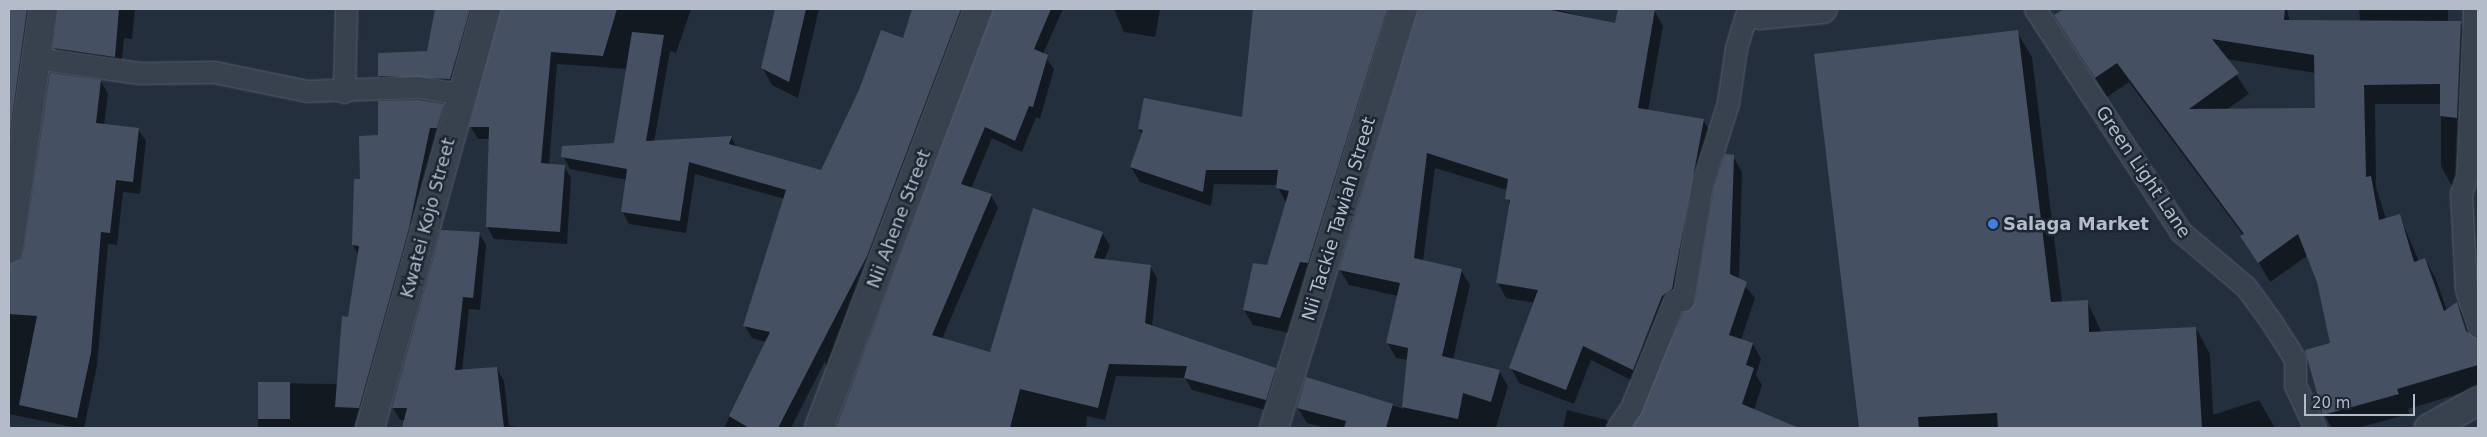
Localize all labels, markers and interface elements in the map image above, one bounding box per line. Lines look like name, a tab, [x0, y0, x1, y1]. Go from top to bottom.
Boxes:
street label: Green Light Lane	[2091, 102, 2195, 242]
street label: Nii Tackie Tawiah Street	[1298, 114, 1380, 324]
street label: Kwatei Kojo Street	[396, 136, 460, 300]
street label: Nii Ahene Street	[863, 147, 935, 291]
place label: Salaga Market	[2003, 213, 2149, 235]
marker: Salaga Market	[1987, 218, 1999, 230]
scale bar	[2307, 384, 2418, 416]
text: 20 m	[2312, 394, 2350, 412]

